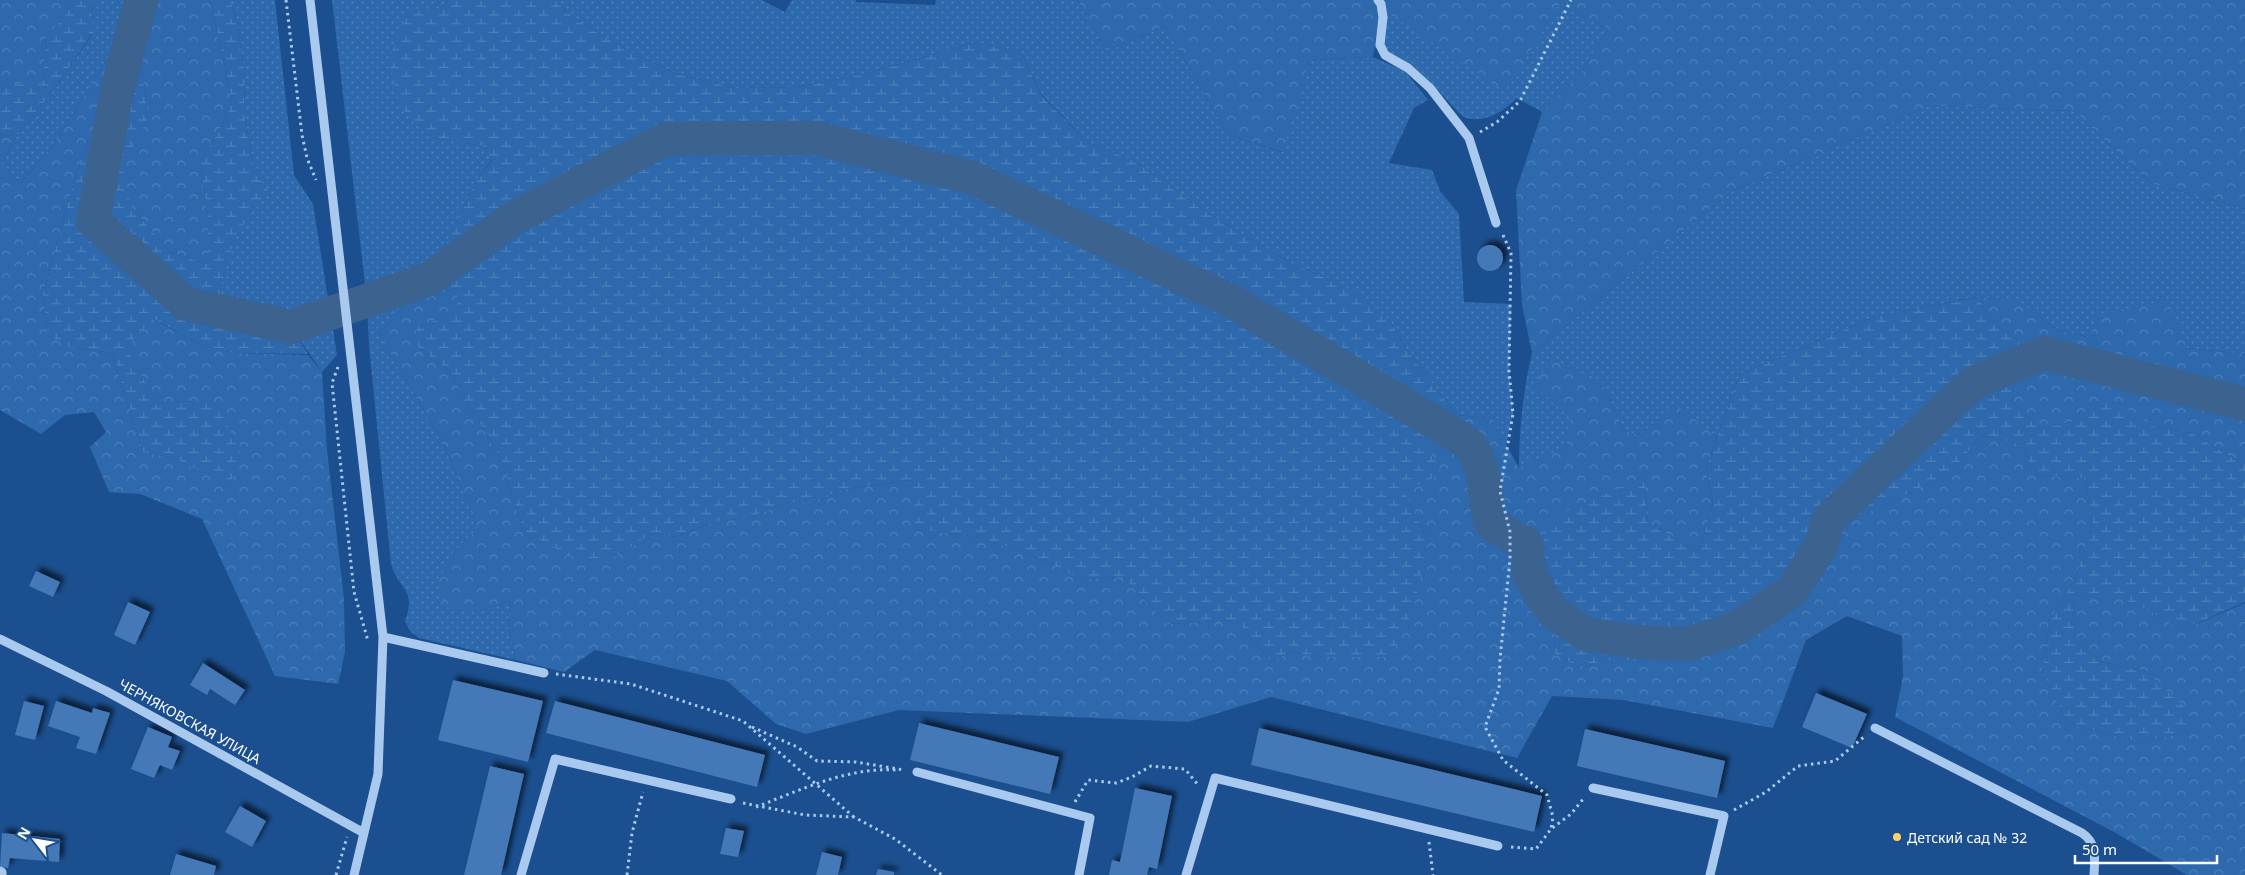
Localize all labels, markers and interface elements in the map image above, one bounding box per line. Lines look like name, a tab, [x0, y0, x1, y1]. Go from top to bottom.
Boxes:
street label: ЧЕРНЯКОВСКАЯ УЛИЦА	[116, 674, 264, 768]
north arrow	[10, 815, 60, 865]
text: N	[12, 823, 35, 843]
place label: Детский сад № 32	[1907, 828, 2027, 847]
marker: Детский сад № 32	[1891, 831, 1903, 843]
scale bar	[2075, 832, 2218, 864]
text: 50 m	[2082, 839, 2117, 859]

